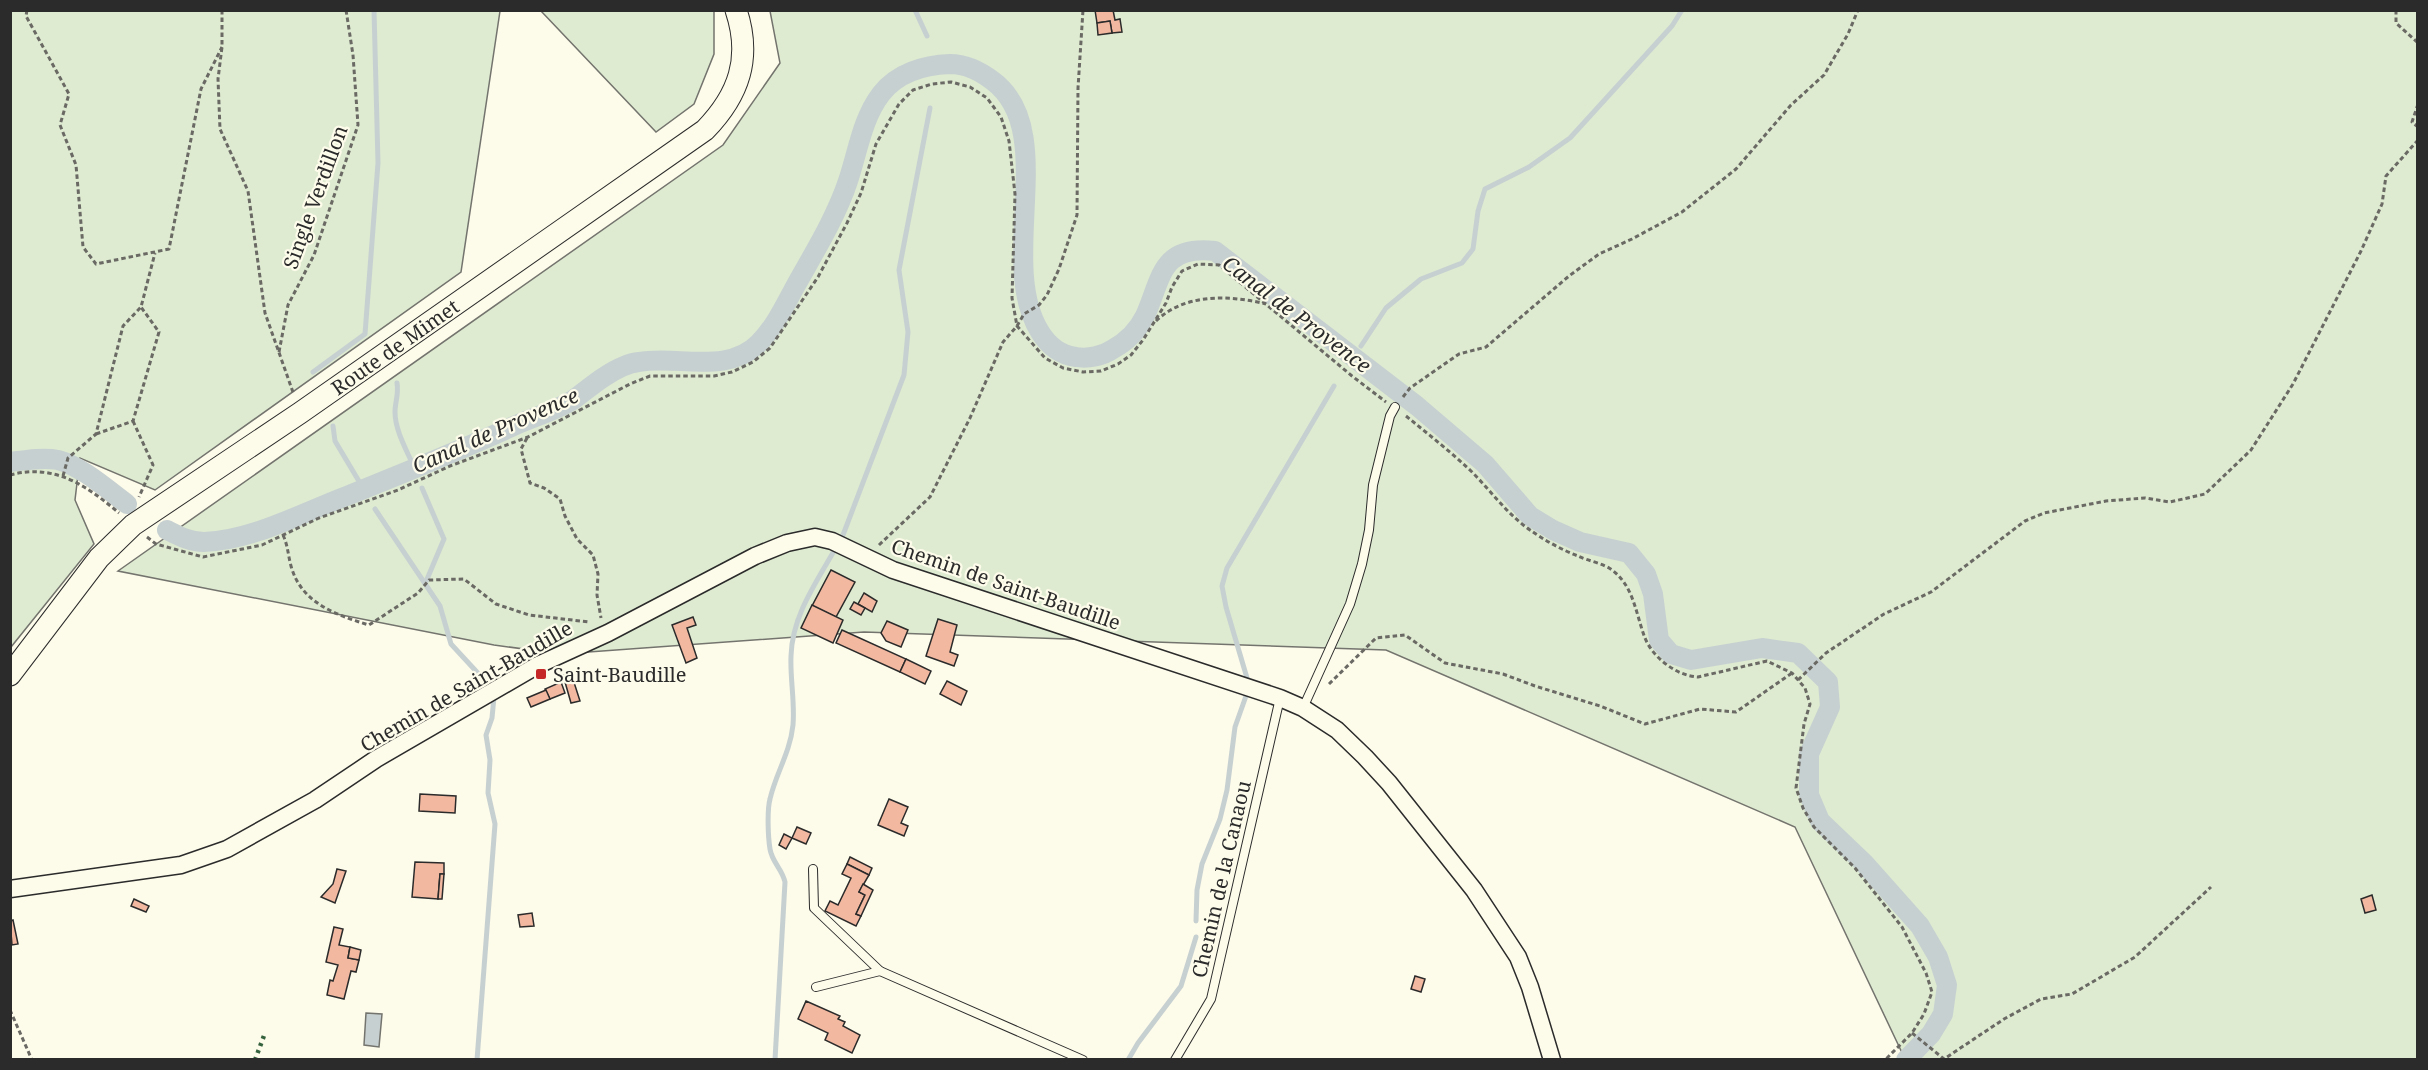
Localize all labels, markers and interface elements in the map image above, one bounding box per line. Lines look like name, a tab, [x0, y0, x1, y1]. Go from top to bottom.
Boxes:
street label: Single Verdillon	[276, 121, 354, 273]
water label: Canal de Provence	[1217, 249, 1377, 379]
street label: Route de Mimet	[326, 293, 464, 401]
water label: Canal de Provence	[407, 381, 583, 479]
street label: Chemin de Saint-Baudille	[888, 532, 1124, 636]
street label: Chemin de Saint-Baudille	[355, 614, 577, 758]
place label: Saint-Baudille	[553, 661, 687, 688]
marker: Saint-Baudille	[534, 667, 548, 681]
street label: Chemin de la Canaou	[1185, 777, 1257, 980]

